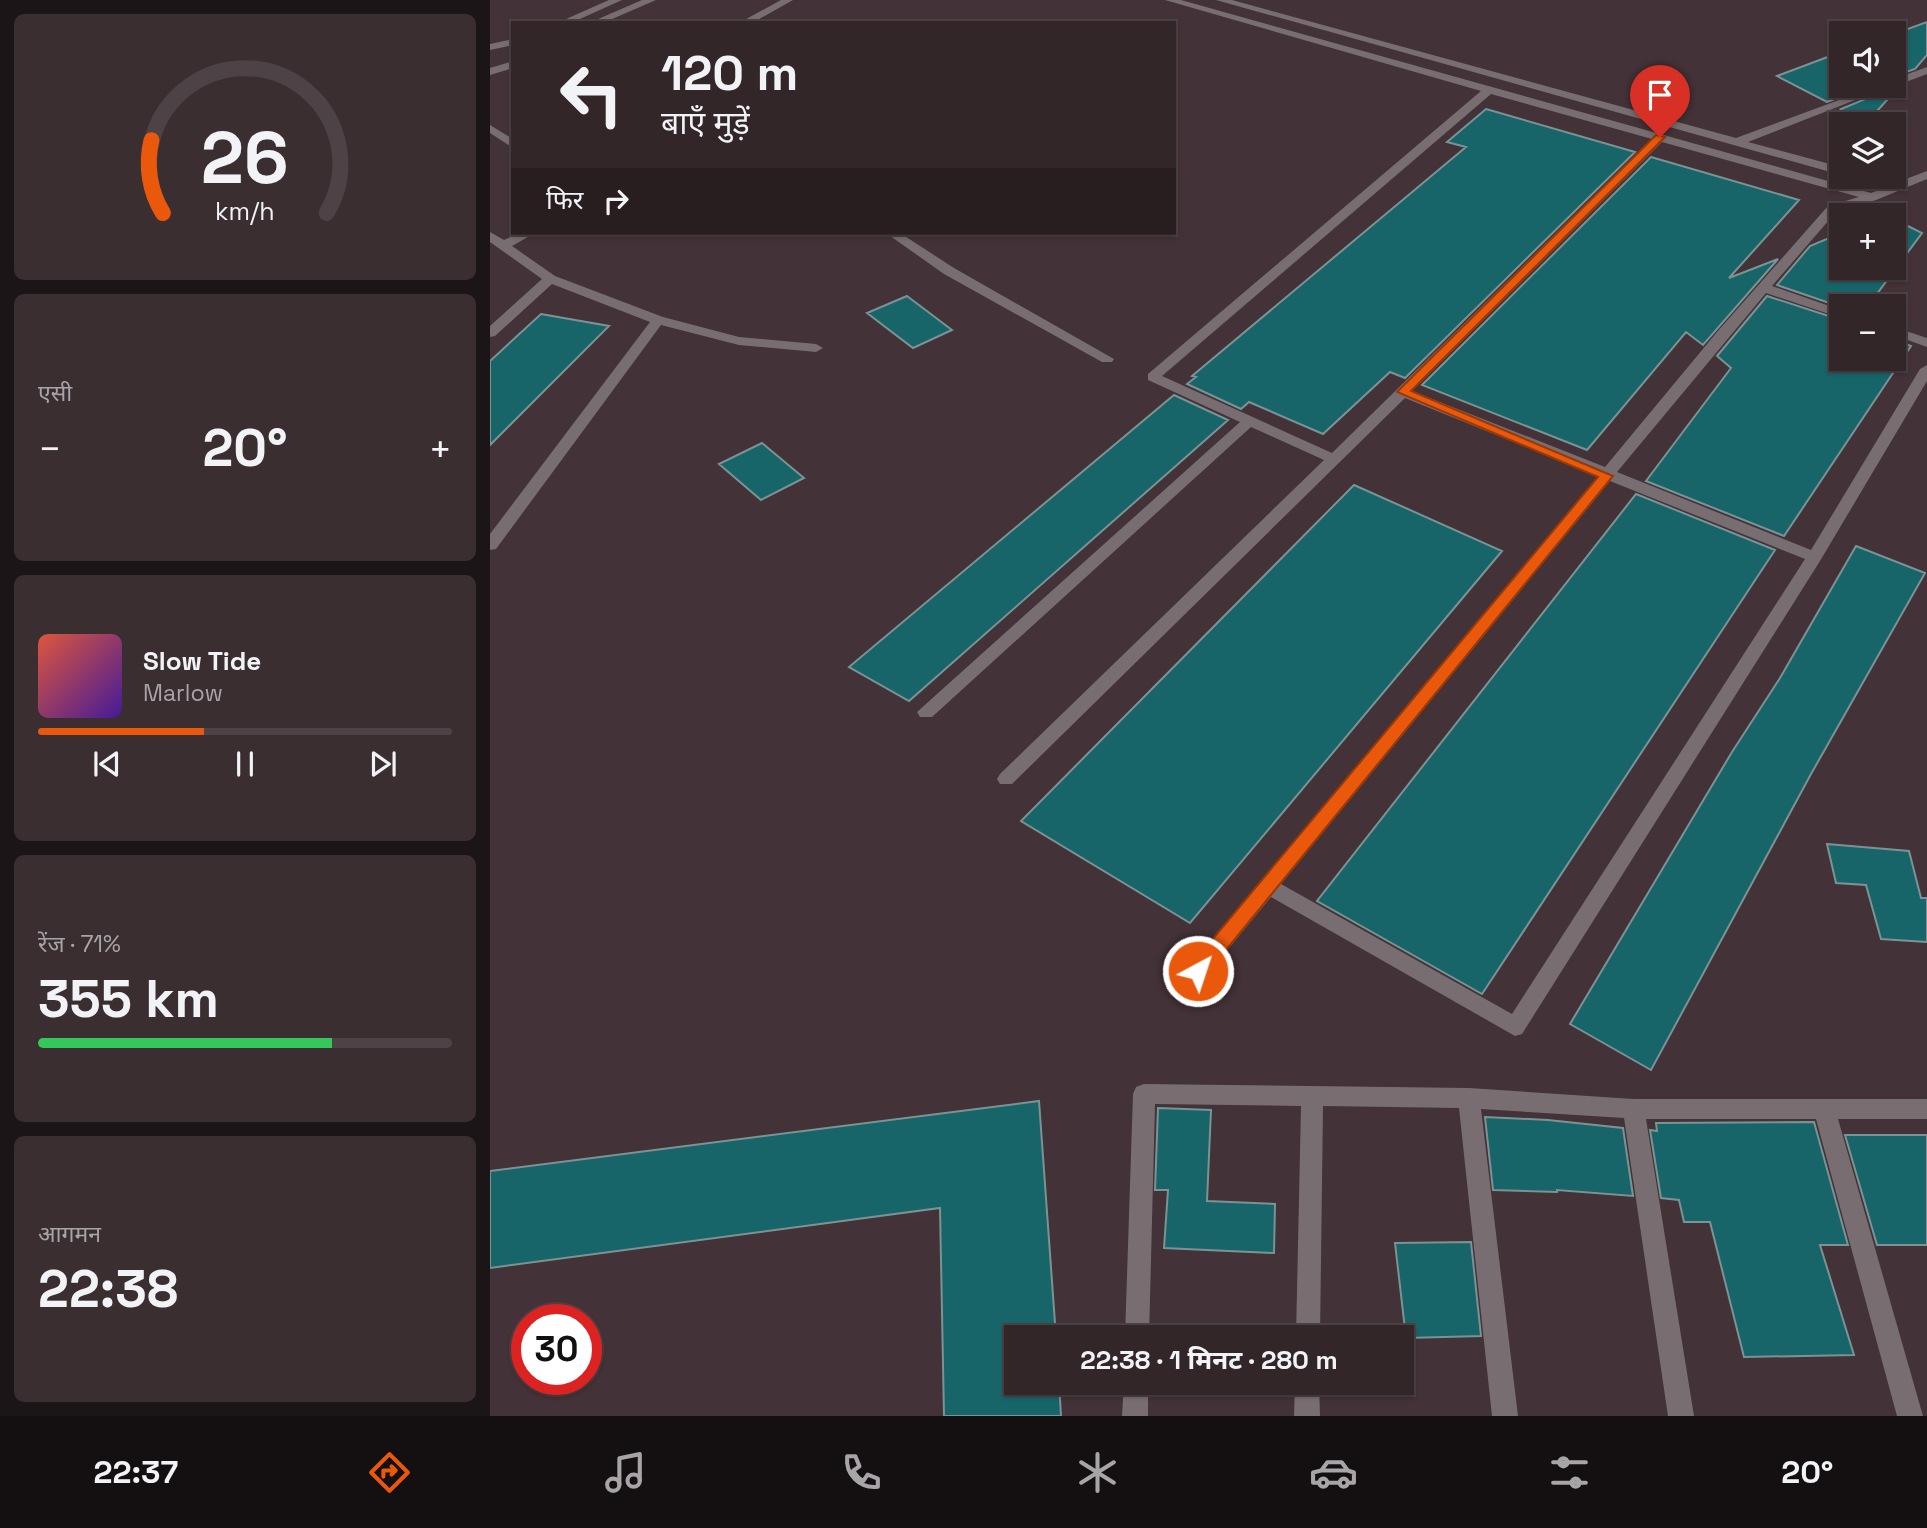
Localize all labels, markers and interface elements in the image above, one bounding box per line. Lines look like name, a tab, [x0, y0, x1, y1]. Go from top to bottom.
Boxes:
map controls	[1829, 21, 1906, 371]
button: sound	[1829, 21, 1906, 98]
text: 120 m	[661, 42, 798, 104]
icon: left	[546, 49, 637, 140]
pin	[1630, 65, 1690, 137]
icon: arrive	[1641, 76, 1679, 114]
text: बाएँ मुड़ें	[661, 103, 750, 143]
text: 26	[201, 112, 289, 205]
button: layers	[1829, 112, 1906, 189]
icon: right	[597, 182, 635, 220]
text: फिर	[546, 183, 583, 217]
text: km/h	[215, 195, 275, 227]
button: +	[1829, 203, 1906, 280]
button: −	[1829, 294, 1906, 371]
text: एसी	[38, 378, 72, 408]
text: 20°	[202, 415, 288, 481]
text: −	[38, 425, 62, 473]
text: +	[428, 425, 452, 473]
text: Slow Tide	[143, 644, 261, 678]
text: Marlow	[143, 678, 223, 708]
icon: previous	[88, 745, 126, 783]
icon: pause	[226, 745, 264, 783]
icon: next	[364, 745, 402, 783]
text: रेंज · 71%	[38, 929, 121, 959]
position arrow	[1161, 934, 1235, 1008]
text: 355 km	[38, 966, 219, 1032]
text: आगमन	[38, 1219, 101, 1249]
text: 22:38	[38, 1256, 178, 1322]
speed limit sign: 30	[511, 1304, 602, 1395]
text: 22:38 · 1 मिनट · 280 m	[1080, 1343, 1338, 1377]
icon: directions	[365, 1448, 414, 1497]
icon: music	[601, 1448, 650, 1497]
icon: phone	[837, 1448, 886, 1497]
icon: climate	[1073, 1448, 1122, 1497]
icon: car	[1309, 1448, 1358, 1497]
icon: filters	[1545, 1448, 1594, 1497]
text: 22:37	[93, 1452, 178, 1492]
text: 20°	[1781, 1452, 1833, 1492]

